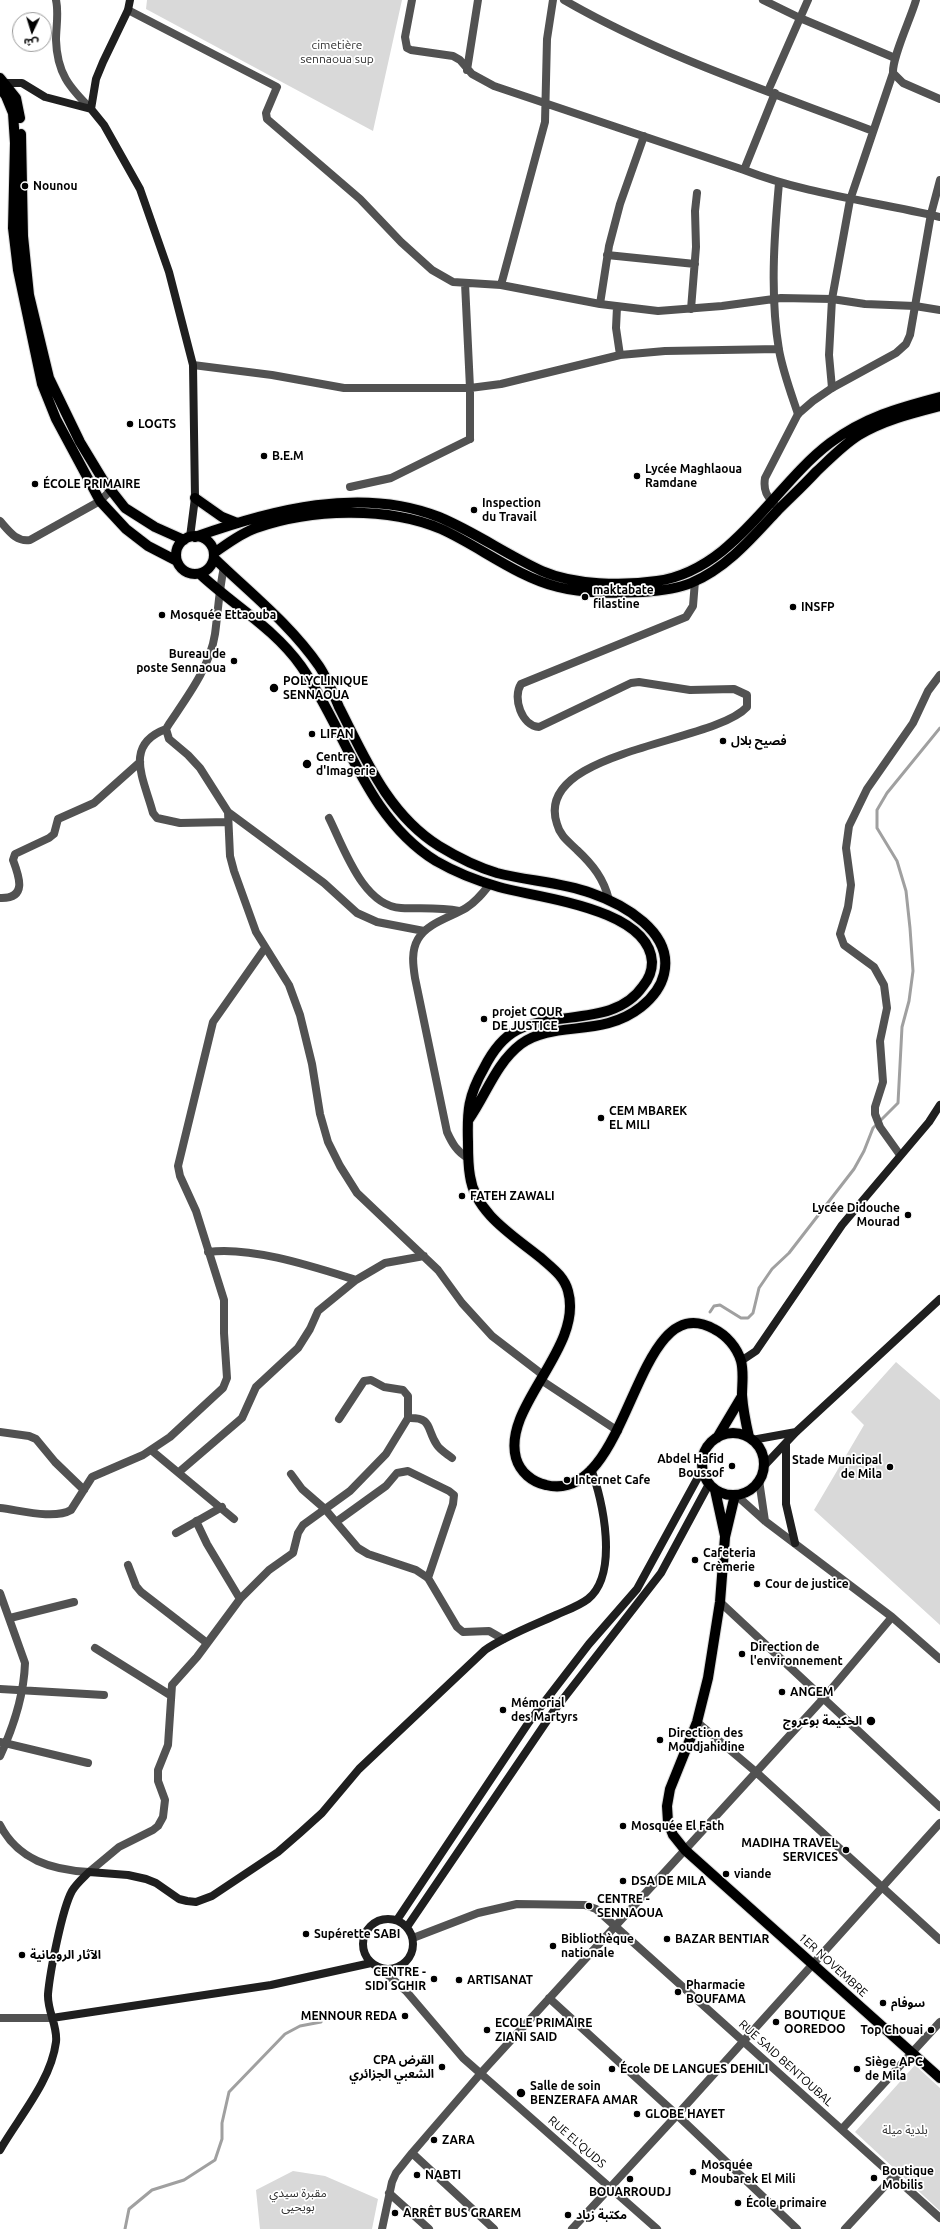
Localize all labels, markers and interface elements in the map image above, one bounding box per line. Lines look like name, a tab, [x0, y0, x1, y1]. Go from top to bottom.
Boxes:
north arrow	[12, 12, 52, 52]
text: ش	[23, 36, 39, 49]
park label: cimetière sennaoua sup	[300, 38, 374, 66]
place label: Nounou	[33, 179, 77, 193]
marker: Nounou	[20, 181, 30, 191]
place label: LOGTS	[138, 417, 176, 431]
marker: LOGTS	[125, 419, 135, 429]
place label: B.E.M	[272, 449, 304, 463]
marker: B.E.M	[259, 451, 269, 461]
place label: Lycée Maghlaoua Ramdane	[645, 462, 742, 490]
marker: Lycée Maghlaoua Ramdane	[632, 471, 642, 481]
place label: ÉCOLE PRIMAIRE	[43, 477, 140, 491]
marker: ÉCOLE PRIMAIRE	[30, 479, 40, 489]
place label: Inspection du Travail	[482, 496, 541, 524]
marker: Inspection du Travail	[469, 505, 479, 515]
place label: maktabate filastine	[593, 583, 654, 611]
marker: maktabate filastine	[580, 592, 590, 602]
place label: INSFP	[801, 600, 835, 614]
marker: INSFP	[788, 602, 798, 612]
place label: Mosquée Ettaouba	[170, 608, 276, 622]
marker: Mosquée Ettaouba	[157, 610, 167, 620]
place label: Bureau de poste Sennaoua	[136, 647, 226, 675]
marker: Bureau de poste Sennaoua	[229, 656, 239, 666]
place label: POLYCLINIQUE SENNAOUA	[283, 674, 368, 702]
marker: POLYCLINIQUE SENNAOUA	[268, 682, 280, 694]
place label: LIFAN	[320, 727, 354, 741]
marker: LIFAN	[307, 729, 317, 739]
place label: فصيح بلال	[731, 734, 787, 748]
marker: فصيح بلال	[718, 736, 728, 746]
place label: Centre d'Imagerie	[316, 750, 376, 778]
marker: Centre d'Imagerie	[301, 758, 313, 770]
place label: projet COUR DE JUSTICE	[492, 1005, 563, 1033]
marker: projet COUR DE JUSTICE	[479, 1014, 489, 1024]
place label: CEM MBAREK EL MILI	[609, 1104, 687, 1132]
marker: CEM MBAREK EL MILI	[596, 1113, 606, 1123]
place label: FATEH ZAWALI	[470, 1189, 555, 1203]
marker: FATEH ZAWALI	[457, 1191, 467, 1201]
place label: Lycée Didouche Mourad	[812, 1201, 900, 1229]
marker: Lycée Didouche Mourad	[903, 1210, 913, 1220]
place label: Abdel Hafid Boussof	[657, 1452, 724, 1480]
place label: Stade Municipal de Mila	[792, 1453, 882, 1481]
marker: Abdel Hafid Boussof	[727, 1461, 737, 1471]
marker: Stade Municipal de Mila	[885, 1462, 895, 1472]
place label: Internet Cafe	[575, 1473, 650, 1487]
marker: Internet Cafe	[562, 1475, 572, 1485]
place label: Cafeteria Crèmerie	[703, 1546, 756, 1574]
marker: Cafeteria Crèmerie	[690, 1555, 700, 1565]
place label: Cour de justice	[765, 1577, 849, 1591]
marker: Cour de justice	[752, 1579, 762, 1589]
place label: Direction de l'environnement	[750, 1640, 843, 1668]
marker: Direction de l'environnement	[737, 1649, 747, 1659]
place label: ANGEM	[790, 1685, 834, 1699]
marker: ANGEM	[777, 1687, 787, 1697]
place label: Mémorial des Martyrs	[511, 1696, 578, 1724]
marker: Mémorial des Martyrs	[498, 1705, 508, 1715]
place label: الحكيمة بوعروج	[783, 1714, 862, 1728]
marker: الحكيمة بوعروج	[865, 1715, 877, 1727]
place label: Direction des Moudjahidine	[668, 1726, 745, 1754]
marker: Direction des Moudjahidine	[655, 1735, 665, 1745]
place label: Mosquée El Fath	[631, 1819, 724, 1833]
marker: Mosquée El Fath	[618, 1821, 628, 1831]
place label: MADIHA TRAVEL SERVICES	[741, 1836, 838, 1864]
marker: MADIHA TRAVEL SERVICES	[841, 1845, 851, 1855]
place label: viande	[734, 1867, 771, 1881]
marker: viande	[721, 1869, 731, 1879]
place label: DSA DE MILA	[631, 1874, 706, 1888]
marker: DSA DE MILA	[618, 1876, 628, 1886]
place label: CENTRE - SENNAOUA	[597, 1892, 663, 1920]
marker: CENTRE - SENNAOUA	[584, 1901, 594, 1911]
place label: Supérette SABI	[314, 1927, 400, 1941]
marker: Supérette SABI	[301, 1929, 311, 1939]
street label: 1ER NOVEMBRE	[795, 1930, 871, 2000]
place label: Bibliothèque nationale	[561, 1932, 634, 1960]
place label: BAZAR BENTIAR	[675, 1932, 769, 1946]
marker: BAZAR BENTIAR	[662, 1934, 672, 1944]
marker: Bibliothèque nationale	[548, 1941, 558, 1951]
place label: الآثار الرومانية	[30, 1948, 101, 1962]
marker: الآثار الرومانية	[17, 1950, 27, 1960]
place label: CENTRE - SIDI SGHIR	[365, 1965, 426, 1993]
place label: ARTISANAT	[467, 1973, 533, 1987]
marker: CENTRE - SIDI SGHIR	[429, 1974, 439, 1984]
marker: ARTISANAT	[454, 1975, 464, 1985]
place label: Pharmacie BOUFAMA	[686, 1978, 746, 2006]
marker: Pharmacie BOUFAMA	[673, 1987, 683, 1997]
place label: سوفام	[891, 1996, 925, 2010]
marker: سوفام	[878, 1998, 888, 2008]
place label: BOUTIQUE OOREDOO	[784, 2008, 846, 2036]
place label: MENNOUR REDA	[301, 2009, 397, 2023]
marker: MENNOUR REDA	[400, 2011, 410, 2021]
place label: ECOLE PRIMAIRE ZIANI SAID	[495, 2016, 592, 2044]
street label: RUE SAID BENTOUBAL	[736, 2017, 836, 2109]
marker: BOUTIQUE OOREDOO	[771, 2017, 781, 2027]
place label: Top Chouai	[861, 2023, 923, 2037]
marker: ECOLE PRIMAIRE ZIANI SAID	[482, 2025, 492, 2035]
marker: Top Chouai	[926, 2025, 936, 2035]
place label: CPA القرض الشعبي الجزائري	[349, 2053, 434, 2081]
place label: Siège APC de Mila	[865, 2055, 923, 2083]
marker: CPA القرض الشعبي الجزائري	[437, 2062, 447, 2072]
place label: École DE LANGUES DEHILI	[620, 2062, 768, 2076]
marker: École DE LANGUES DEHILI	[607, 2064, 617, 2074]
marker: Siège APC de Mila	[852, 2064, 862, 2074]
place label: Salle de soin BENZERAFA AMAR	[530, 2079, 638, 2107]
marker: Salle de soin BENZERAFA AMAR	[515, 2087, 527, 2099]
place label: GLOBE HAYET	[645, 2107, 725, 2121]
marker: GLOBE HAYET	[632, 2109, 642, 2119]
street label: RUE EL'QUDS	[545, 2113, 609, 2171]
park label: بلدية ميلة	[882, 2123, 928, 2137]
place label: ZARA	[442, 2133, 475, 2147]
marker: ZARA	[429, 2135, 439, 2145]
place label: Mosquée Moubarek El Mili	[701, 2158, 796, 2186]
place label: Boutique Mobilis	[882, 2164, 934, 2192]
marker: Mosquée Moubarek El Mili	[688, 2167, 698, 2177]
place label: NABTI	[425, 2168, 461, 2182]
marker: NABTI	[412, 2170, 422, 2180]
marker: Boutique Mobilis	[869, 2173, 879, 2183]
marker: BOUARROUDJ	[625, 2174, 635, 2184]
place label: BOUARROUDJ	[589, 2185, 671, 2199]
park label: مقبرة سيدي بويحيى	[269, 2186, 327, 2214]
place label: École primaire	[746, 2196, 827, 2210]
marker: École primaire	[733, 2198, 743, 2208]
place label: ARRÊT BUS GRAREM	[403, 2206, 521, 2220]
marker: ARRÊT BUS GRAREM	[390, 2208, 400, 2218]
place label: مكتبة زياد	[576, 2208, 627, 2222]
marker: مكتبة زياد	[563, 2210, 573, 2220]

